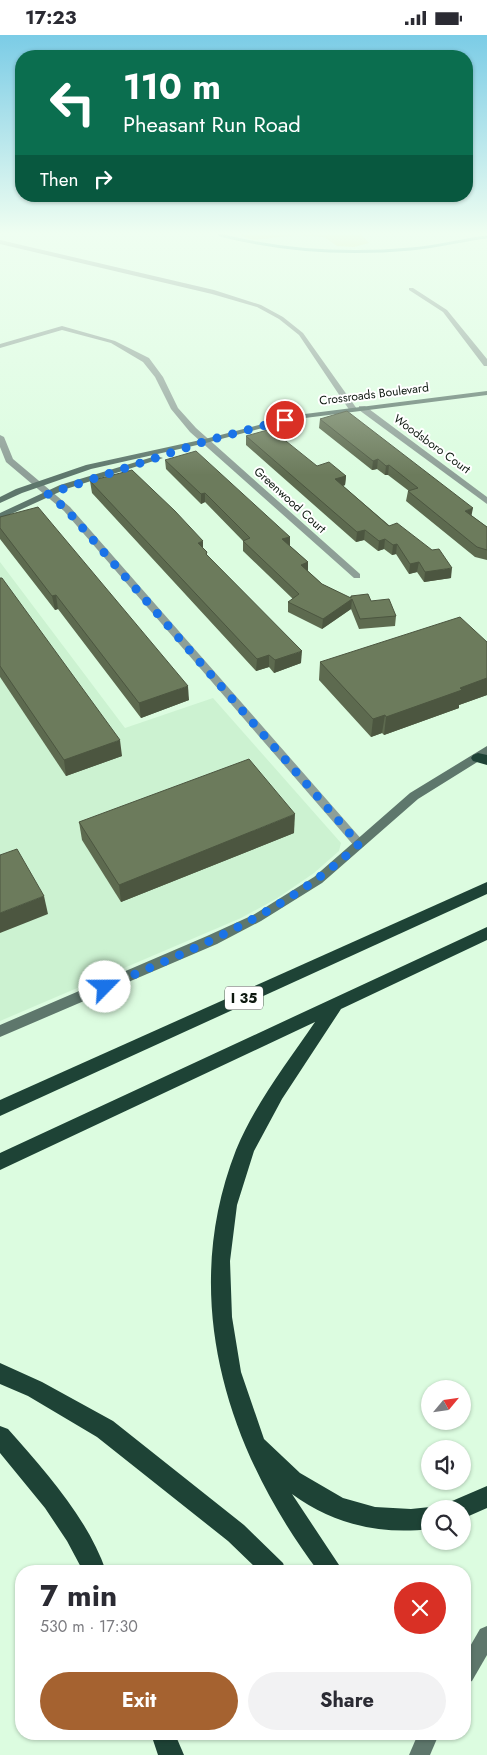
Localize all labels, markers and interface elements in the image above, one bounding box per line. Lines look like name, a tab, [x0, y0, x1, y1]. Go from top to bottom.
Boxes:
text: 17:23	[25, 4, 77, 31]
text: 110 m	[123, 62, 221, 112]
icon: left	[40, 70, 105, 135]
text: Pheasant Run Road	[123, 108, 301, 140]
icon: right	[89, 165, 117, 193]
text: Then	[40, 166, 79, 193]
street label: Crossroads Boulevard	[318, 378, 430, 410]
pin	[264, 399, 306, 441]
icon: arrive	[271, 406, 299, 434]
street label: Woodsboro Court	[390, 410, 474, 478]
street label: Greenwood Court	[250, 463, 330, 537]
position arrow	[78, 960, 130, 1012]
road number: I 35	[225, 986, 263, 1009]
north arrow	[421, 1380, 471, 1430]
map controls	[421, 1380, 471, 1550]
button: sound	[421, 1440, 471, 1490]
button: search	[421, 1500, 471, 1550]
text: 7 min	[40, 1574, 117, 1617]
button: close	[394, 1582, 446, 1634]
text: 530 m · 17:30	[40, 1615, 138, 1638]
button: Exit	[40, 1672, 238, 1730]
button: Share	[248, 1672, 446, 1730]

